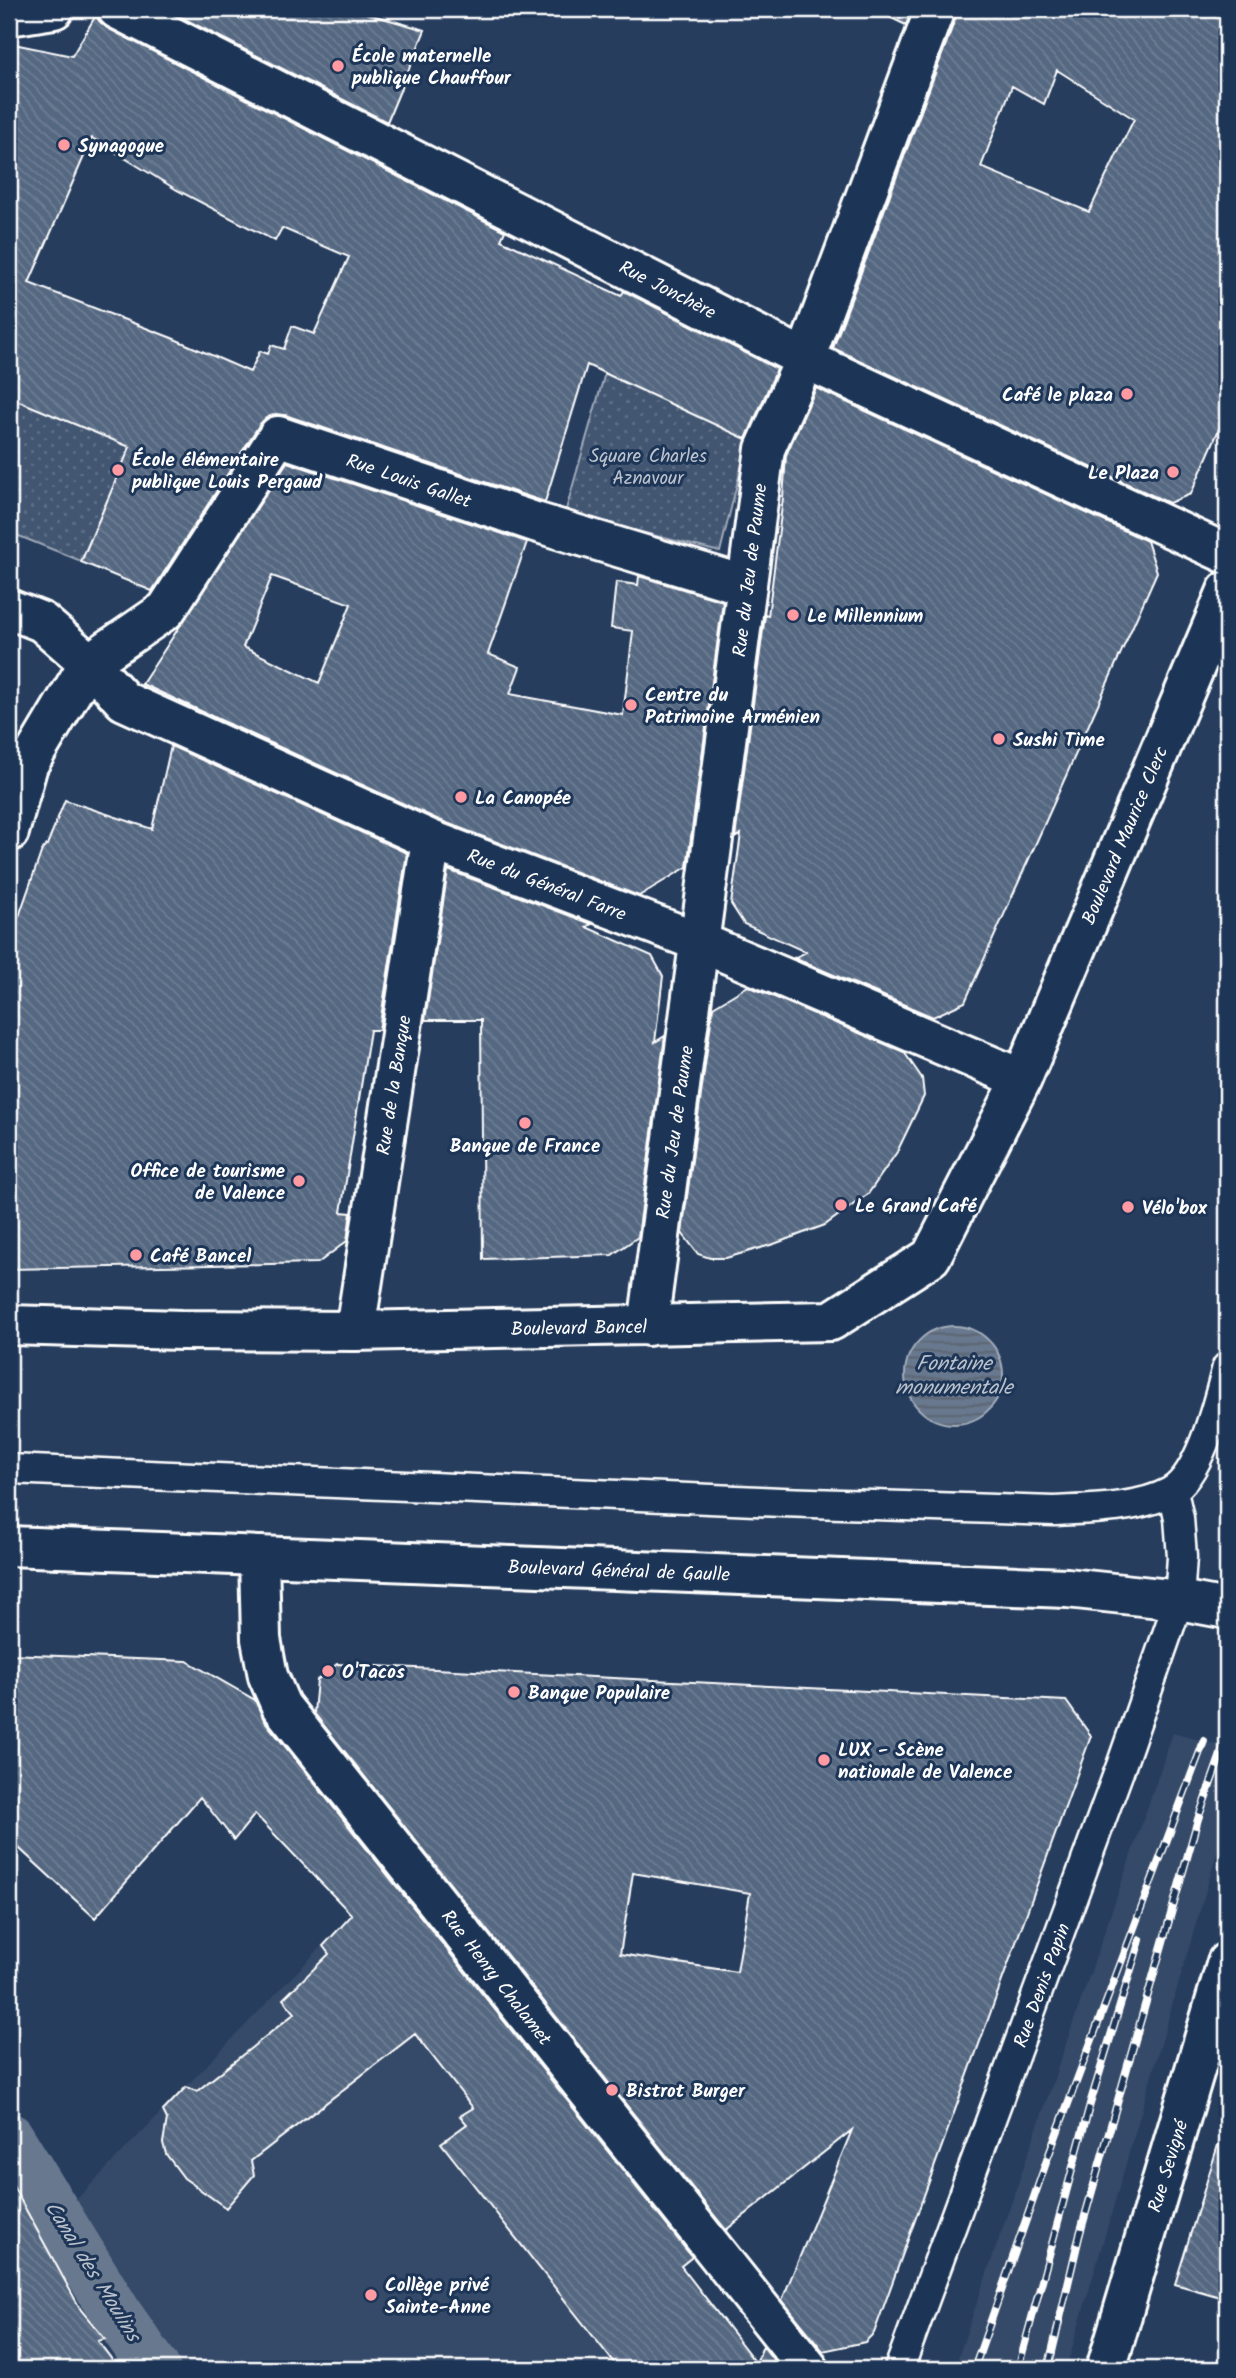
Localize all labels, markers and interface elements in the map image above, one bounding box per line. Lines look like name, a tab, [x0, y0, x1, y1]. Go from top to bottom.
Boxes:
place label: École maternelle publique Chauffour	[351, 42, 512, 94]
marker: École maternelle publique Chauffour	[330, 58, 346, 74]
place label: Synagogue	[78, 132, 164, 162]
marker: Synagogue	[56, 137, 72, 153]
street label: Rue Jonchère	[613, 253, 721, 328]
place label: Café le plaza	[1002, 381, 1113, 411]
marker: Café le plaza	[1119, 386, 1135, 402]
park label: Square Charles Aznavour	[589, 442, 707, 494]
place label: École élémentaire publique Louis Pergaud	[131, 446, 323, 498]
street label: Rue Louis Gallet	[342, 446, 476, 518]
place label: Le Plaza	[1088, 459, 1159, 489]
marker: École élémentaire publique Louis Pergaud	[110, 462, 126, 478]
marker: Le Plaza	[1165, 464, 1181, 480]
street label: Rue du Jeu de Paume	[725, 481, 777, 659]
place label: Le Millennium	[807, 602, 923, 632]
marker: Le Millennium	[785, 607, 801, 623]
place label: Centre du Patrimoine Arménien	[645, 681, 820, 733]
marker: Centre du Patrimoine Arménien	[623, 697, 639, 713]
place label: Sushi Time	[1013, 726, 1105, 756]
marker: Sushi Time	[991, 731, 1007, 747]
street label: Boulevard Maurice Clerc	[1075, 742, 1177, 930]
place label: La Canopée	[475, 784, 571, 814]
marker: La Canopée	[453, 789, 469, 805]
street label: Rue du Général Farre	[462, 842, 631, 930]
street label: Rue de la Banque	[369, 1013, 421, 1157]
street label: Rue du Jeu de Paume	[649, 1043, 703, 1221]
marker: Banque de France	[517, 1115, 533, 1131]
place label: Banque de France	[450, 1132, 600, 1162]
place label: Office de tourisme de Valence	[130, 1157, 285, 1209]
marker: Office de tourisme de Valence	[291, 1173, 307, 1189]
place label: Le Grand Café	[855, 1192, 978, 1222]
place label: Vélo'box	[1142, 1194, 1208, 1224]
marker: Le Grand Café	[833, 1197, 849, 1213]
marker: Vélo'box	[1120, 1199, 1136, 1215]
place label: Café Bancel	[150, 1242, 252, 1272]
marker: Café Bancel	[128, 1247, 144, 1263]
street label: Boulevard Bancel	[511, 1313, 648, 1345]
water label: Fontaine monumentale	[895, 1348, 1015, 1405]
street label: Boulevard Général de Gaulle	[507, 1553, 731, 1591]
place label: O'Tacos	[342, 1658, 405, 1688]
marker: O'Tacos	[320, 1663, 336, 1679]
place label: Banque Populaire	[528, 1679, 670, 1709]
marker: Banque Populaire	[506, 1684, 522, 1700]
place label: LUX - Scène nationale de Valence	[838, 1736, 1012, 1788]
marker: LUX - Scène nationale de Valence	[816, 1752, 832, 1768]
street label: Rue Henry Chalamet	[433, 1904, 559, 2053]
street label: Rue Denis Papin	[1006, 1919, 1079, 2052]
place label: Bistrot Burger	[626, 2077, 746, 2107]
marker: Bistrot Burger	[604, 2082, 620, 2098]
street label: Rue Sevigné	[1141, 2116, 1197, 2216]
water label: Canal des Moulins	[35, 2195, 149, 2350]
place label: Collège privé Sainte-Anne	[385, 2271, 491, 2323]
marker: Collège privé Sainte-Anne	[363, 2287, 379, 2303]

